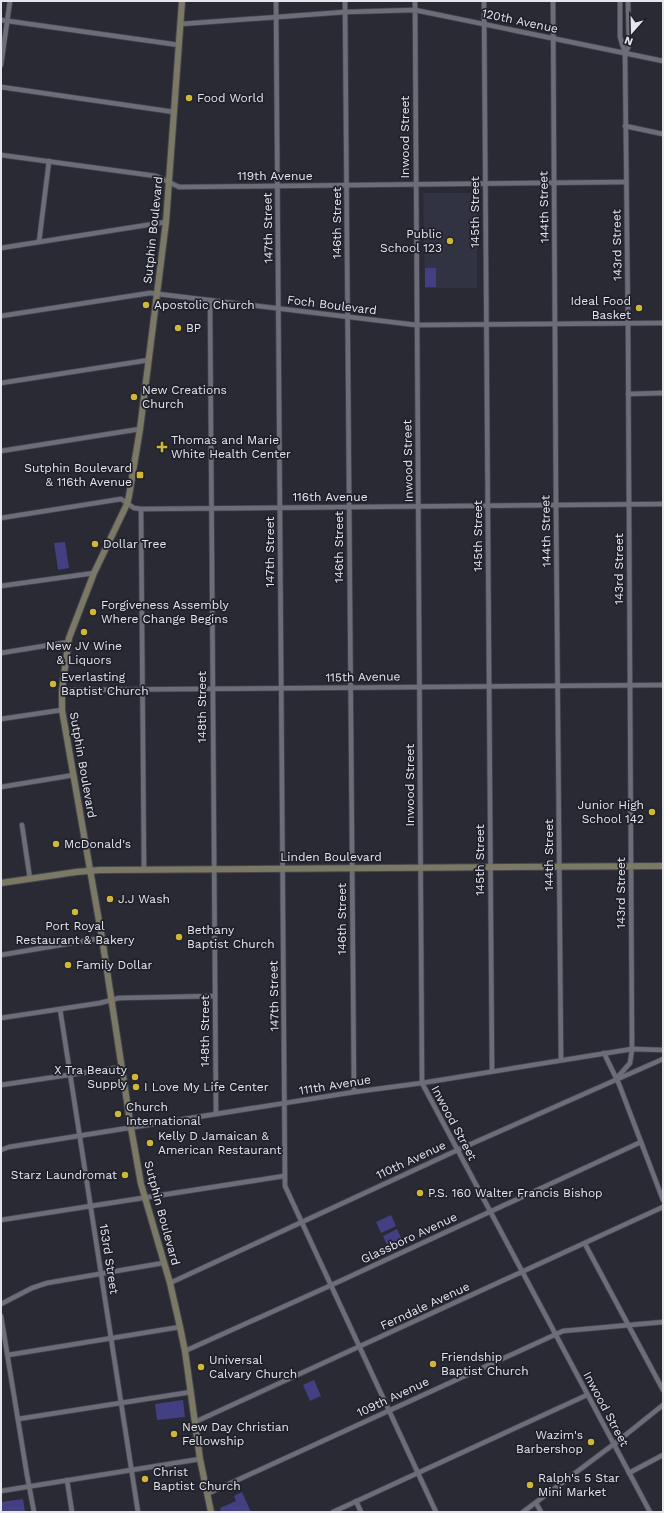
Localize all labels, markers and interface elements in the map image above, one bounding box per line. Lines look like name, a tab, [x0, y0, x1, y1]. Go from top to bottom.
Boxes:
street label: 120th Avenue	[481, 6, 560, 36]
north arrow	[612, 12, 652, 52]
text: N	[623, 33, 635, 48]
place label: Food World	[197, 91, 264, 105]
marker: Food World	[184, 93, 194, 103]
street label: Inwood Street	[398, 96, 412, 178]
street label: 119th Avenue	[237, 169, 313, 183]
street label: 144th Street	[536, 171, 552, 243]
street label: Sutphin Boulevard	[140, 176, 166, 284]
street label: 145th Street	[468, 176, 482, 248]
street label: 146th Street	[330, 187, 344, 259]
street label: 147th Street	[260, 192, 276, 264]
street label: 143rd Street	[609, 209, 625, 281]
place label: Public School 123	[380, 227, 442, 255]
marker: Public School 123	[445, 236, 455, 246]
street label: Foch Boulevard	[286, 293, 378, 317]
place label: Ideal Food Basket	[570, 294, 631, 322]
place label: Apostolic Church	[154, 298, 255, 312]
marker: Apostolic Church	[141, 300, 151, 310]
marker: Ideal Food Basket	[634, 303, 644, 313]
place label: BP	[186, 321, 201, 335]
marker: BP	[173, 323, 183, 333]
place label: New Creations Church	[142, 383, 227, 411]
marker: New Creations Church	[129, 392, 139, 402]
street label: Inwood Street	[400, 419, 416, 503]
place label: Thomas and Marie White Health Center	[171, 433, 291, 461]
marker: Thomas and Marie White Health Center	[156, 441, 168, 453]
place label: Sutphin Boulevard & 116th Avenue	[24, 461, 132, 489]
marker: Sutphin Boulevard & 116th Avenue	[135, 470, 145, 480]
street label: 116th Avenue	[292, 490, 368, 504]
street label: 144th Street	[538, 495, 554, 567]
street label: 145th Street	[471, 500, 485, 572]
street label: 146th Street	[332, 511, 346, 583]
street label: 147th Street	[263, 517, 277, 587]
street label: 143rd Street	[612, 533, 626, 605]
place label: Dollar Tree	[103, 537, 166, 551]
marker: Dollar Tree	[90, 539, 100, 549]
place label: Forgiveness Assembly Where Change Begins	[101, 598, 230, 626]
marker: Forgiveness Assembly Where Change Begins	[88, 607, 98, 617]
marker: New JV Wine & Liquors	[79, 627, 89, 637]
place label: New JV Wine & Liquors	[46, 639, 122, 667]
street label: 115th Avenue	[325, 669, 401, 685]
place label: Everlasting Baptist Church	[61, 670, 149, 698]
street label: 148th Street	[195, 671, 209, 743]
marker: Everlasting Baptist Church	[48, 679, 58, 689]
street label: Sutphin Boulevard	[67, 711, 99, 819]
street label: Inwood Street	[403, 744, 417, 826]
place label: Junior High School 142	[578, 798, 644, 826]
marker: Junior High School 142	[647, 807, 657, 817]
street label: 144th Street	[542, 819, 556, 891]
street label: 145th Street	[473, 824, 487, 896]
place label: McDonald's	[64, 837, 131, 851]
marker: McDonald's	[51, 839, 61, 849]
street label: Linden Boulevard	[280, 850, 382, 864]
street label: 143rd Street	[614, 857, 628, 929]
street label: 146th Street	[335, 883, 349, 955]
place label: J.J Wash	[118, 892, 170, 906]
marker: J.J Wash	[105, 894, 115, 904]
marker: Port Royal Restaurant & Bakery	[70, 907, 80, 917]
place label: Port Royal Restaurant & Bakery	[15, 919, 135, 947]
place label: Bethany Baptist Church	[187, 923, 275, 951]
marker: Bethany Baptist Church	[174, 932, 184, 942]
place label: Family Dollar	[76, 958, 152, 972]
marker: Family Dollar	[63, 960, 73, 970]
street label: 147th Street	[266, 960, 282, 1032]
street label: 148th Street	[198, 995, 212, 1067]
place label: X Tra Beauty Supply	[54, 1063, 128, 1091]
marker: X Tra Beauty Supply	[130, 1072, 140, 1082]
street label: 111th Avenue	[298, 1072, 372, 1098]
place label: I Love My Life Center	[144, 1080, 269, 1094]
marker: I Love My Life Center	[131, 1082, 141, 1092]
street label: Inwood Street	[428, 1083, 480, 1163]
place label: Church International	[126, 1100, 201, 1128]
marker: Church International	[113, 1109, 123, 1119]
place label: Kelly D Jamaican & American Restaurant	[158, 1129, 282, 1157]
marker: Kelly D Jamaican & American Restaurant	[145, 1138, 155, 1148]
street label: 110th Avenue	[374, 1138, 448, 1182]
street label: Sutphin Boulevard	[141, 1159, 183, 1267]
place label: Starz Laundromat	[11, 1168, 117, 1182]
marker: Starz Laundromat	[120, 1170, 130, 1180]
place label: P.S. 160 Walter Francis Bishop	[428, 1186, 603, 1200]
marker: P.S. 160 Walter Francis Bishop	[415, 1188, 425, 1198]
street label: Glassboro Avenue	[359, 1210, 459, 1266]
street label: 153rd Street	[97, 1223, 121, 1295]
street label: Ferndale Avenue	[378, 1279, 472, 1333]
place label: Friendship Baptist Church	[441, 1350, 529, 1378]
place label: Universal Calvary Church	[209, 1353, 297, 1381]
marker: Friendship Baptist Church	[428, 1359, 438, 1369]
marker: Universal Calvary Church	[196, 1362, 206, 1372]
street label: Inwood Street	[580, 1369, 632, 1449]
street label: 109th Avenue	[355, 1374, 431, 1420]
place label: New Day Christian Fellowship	[182, 1420, 289, 1448]
place label: Wazim's Barbershop	[516, 1428, 583, 1456]
marker: New Day Christian Fellowship	[169, 1429, 179, 1439]
marker: Wazim's Barbershop	[586, 1437, 596, 1447]
place label: Christ Baptist Church	[153, 1465, 241, 1493]
place label: Ralph's 5 Star Mini Market	[538, 1471, 620, 1499]
marker: Christ Baptist Church	[140, 1474, 150, 1484]
marker: Ralph's 5 Star Mini Market	[525, 1480, 535, 1490]

